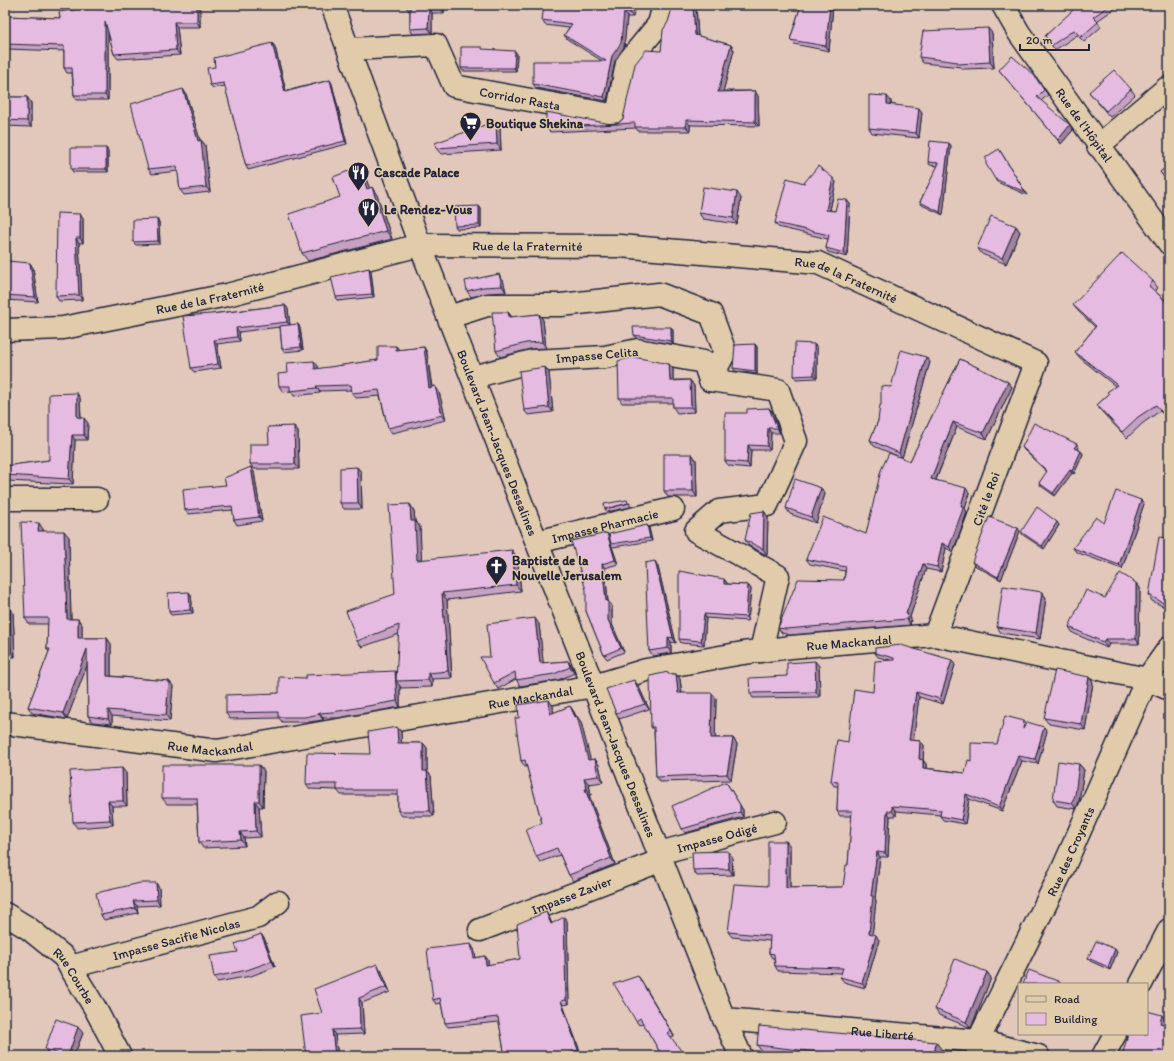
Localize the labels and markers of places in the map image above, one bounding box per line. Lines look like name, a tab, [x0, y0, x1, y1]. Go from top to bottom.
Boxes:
supermarket icon: Boutique Shekina	[457, 110, 483, 143]
place label: Boutique Shekina	[486, 116, 584, 132]
restaurant icon: Cascade Palace	[346, 159, 372, 192]
place label: Cascade Palace	[374, 165, 460, 180]
restaurant icon: Le Rendez-Vous	[355, 196, 381, 229]
place label: Le Rendez-Vous	[384, 202, 473, 217]
place label: Baptiste de la Nouvelle Jerusalem	[512, 553, 622, 583]
church icon: Baptiste de la Nouvelle Jerusalem	[483, 554, 509, 587]

